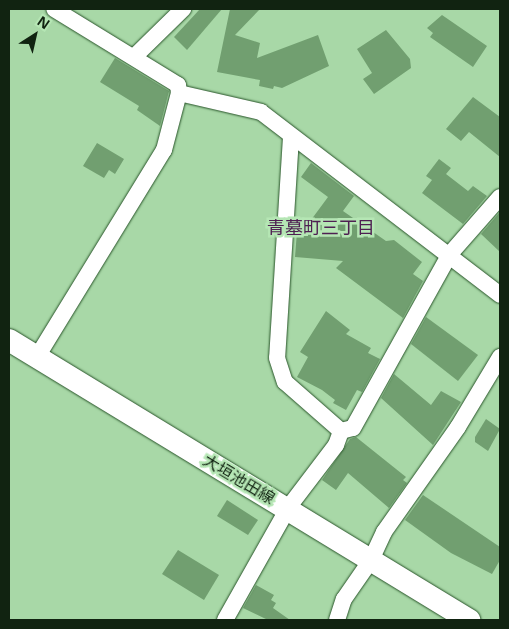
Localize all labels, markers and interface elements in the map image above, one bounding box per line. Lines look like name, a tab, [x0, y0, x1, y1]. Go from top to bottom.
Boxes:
north arrow	[10, 10, 60, 60]
text: N	[34, 11, 54, 33]
district label: 青墓町三丁目	[267, 216, 375, 238]
street label: 大垣池田線	[200, 450, 278, 508]

